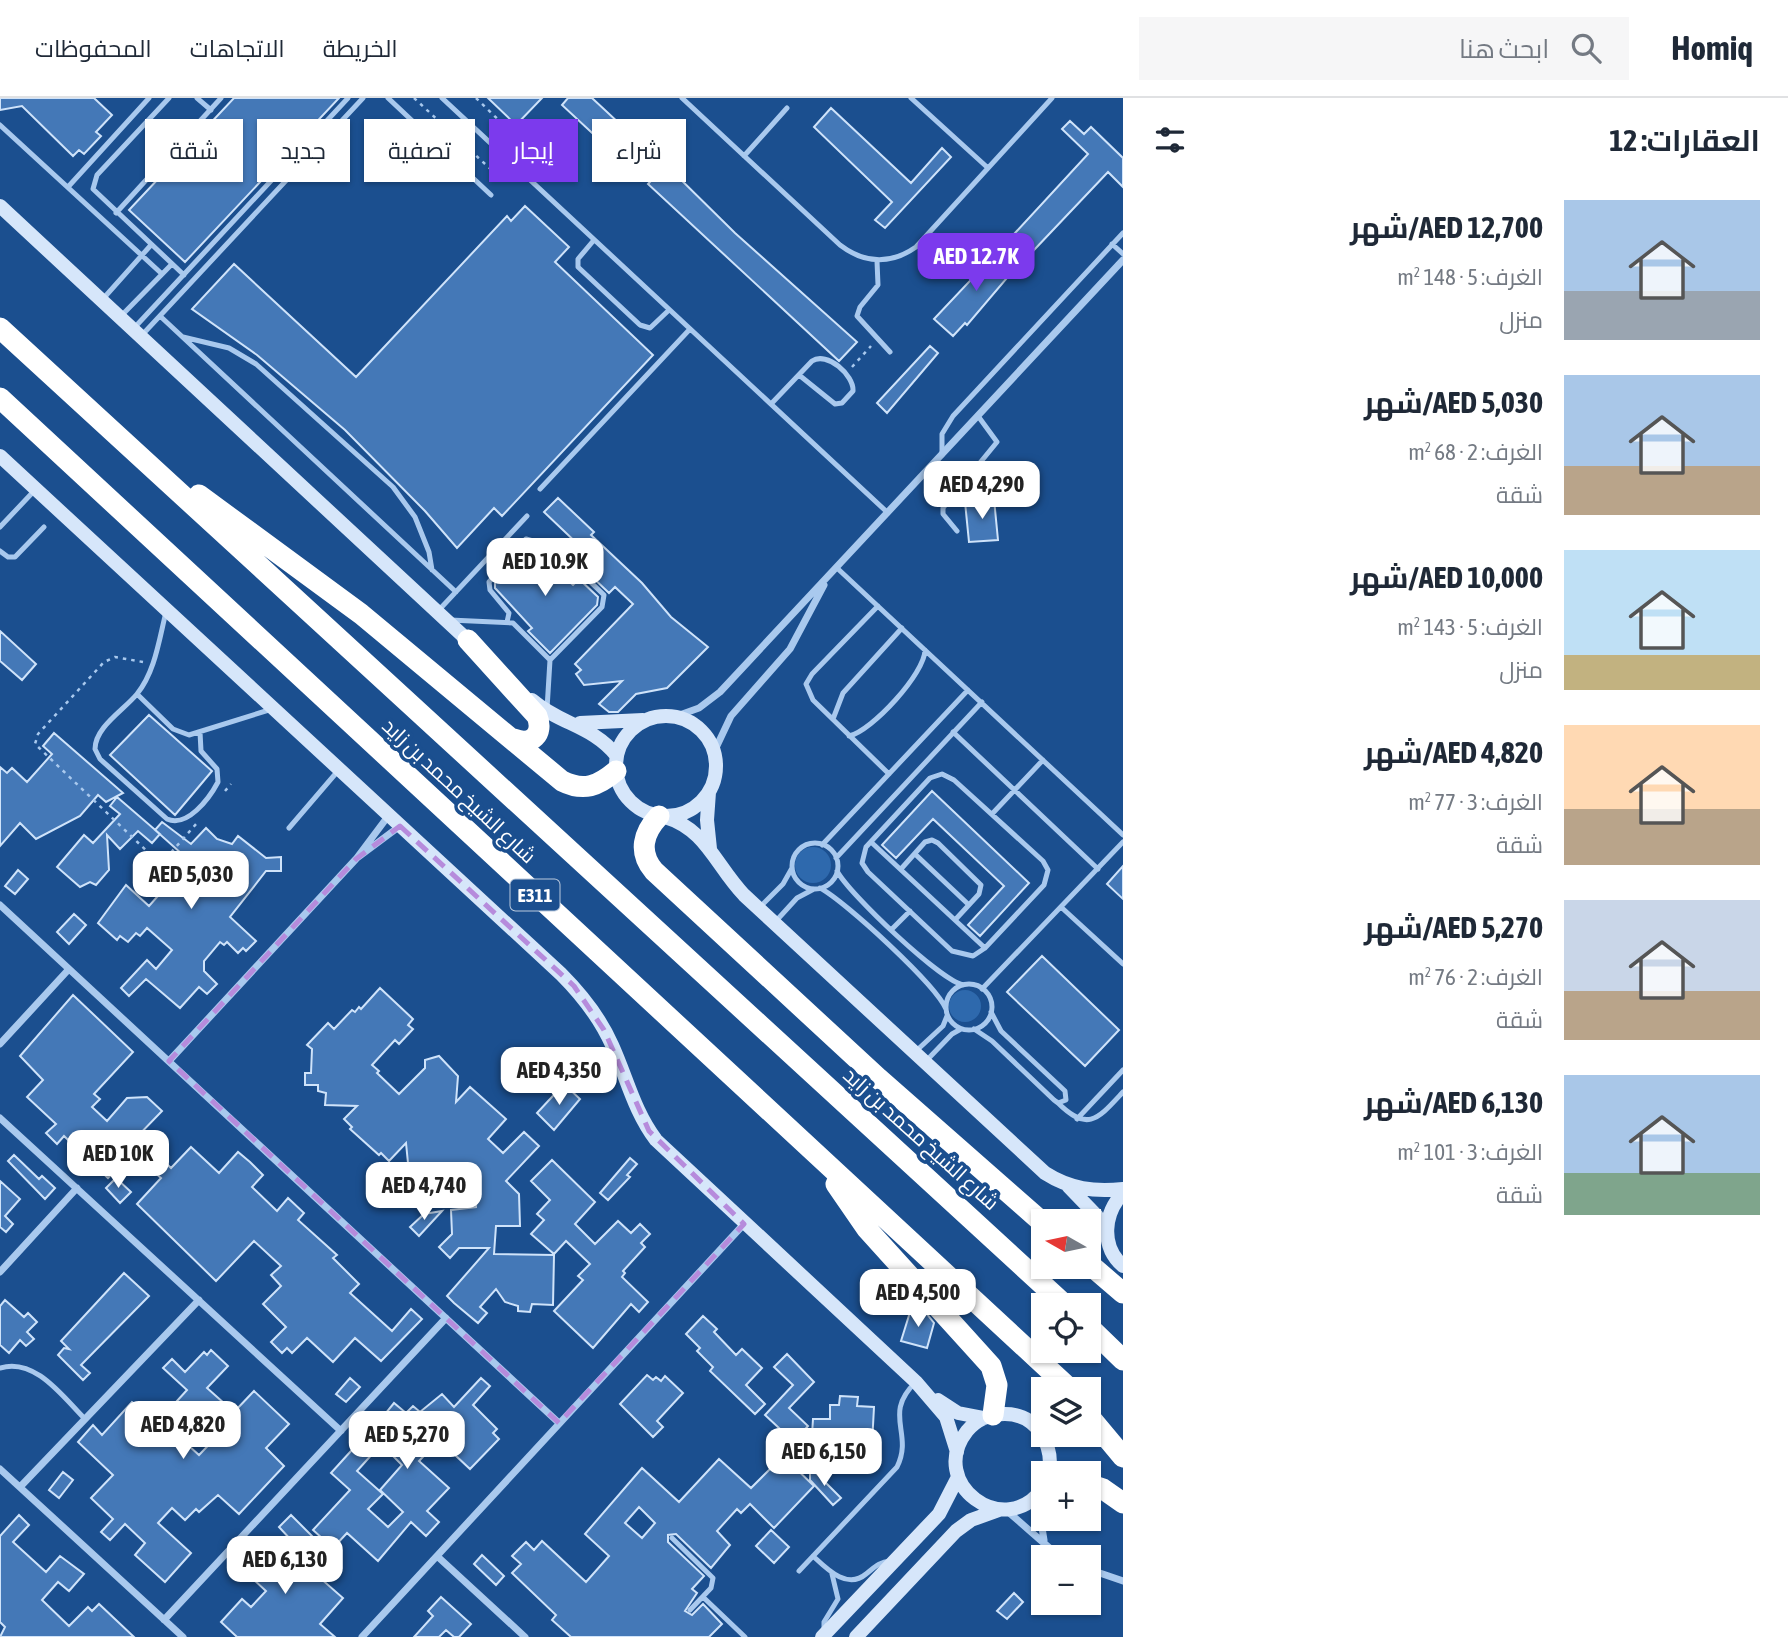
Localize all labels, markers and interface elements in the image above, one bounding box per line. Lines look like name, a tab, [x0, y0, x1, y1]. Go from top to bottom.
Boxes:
search box	[1139, 17, 1629, 80]
icon: search	[1567, 29, 1605, 67]
text: Homiq	[1671, 29, 1753, 67]
text: ابحث هنا	[1459, 34, 1549, 64]
text: المحفوظات	[35, 35, 152, 62]
text: الاتجاهات	[190, 35, 285, 62]
text: الخريطة	[323, 35, 398, 62]
chip: شقة	[145, 119, 243, 182]
chip: جديد	[257, 119, 350, 182]
chip: تصفية	[364, 119, 475, 182]
chip: إيجار	[489, 119, 578, 182]
chip: شراء	[592, 119, 686, 182]
icon: filters	[1151, 121, 1189, 159]
text: العقارات: 12	[1609, 123, 1760, 157]
text: AED 12,700/شهر	[1350, 210, 1543, 244]
icon: home	[1620, 228, 1704, 312]
pin: AED 12.7K	[896, 234, 1056, 293]
text: AED 12.7K	[934, 243, 1018, 269]
text: الغرف: 5 · 148 m²	[1397, 264, 1543, 290]
text: منزل	[1499, 307, 1543, 333]
text: AED 5,030/شهر	[1364, 385, 1543, 419]
icon: home	[1620, 403, 1704, 487]
text: الغرف: 2 · 68 m²	[1408, 439, 1543, 465]
pin: AED 4,290	[902, 462, 1062, 521]
text: AED 4,290	[940, 471, 1024, 497]
text: شقة	[1496, 482, 1543, 508]
pin: AED 10.9K	[465, 538, 625, 598]
text: AED 10.9K	[503, 548, 587, 574]
text: AED 10,000/شهر	[1350, 560, 1543, 594]
icon: home	[1620, 578, 1704, 662]
text: الغرف: 5 · 143 m²	[1397, 614, 1543, 640]
text: منزل	[1499, 657, 1543, 683]
street label: شارع الشيخ محمد بن زايد	[376, 713, 541, 870]
text: AED 4,820/شهر	[1364, 735, 1543, 769]
icon: home	[1620, 753, 1704, 837]
text: الغرف: 3 · 77 m²	[1408, 789, 1543, 815]
text: شقة	[1496, 832, 1543, 858]
pin: AED 5,030	[111, 852, 271, 911]
text: AED 5,030	[149, 861, 233, 887]
road number: E311	[510, 880, 560, 910]
text: AED 5,270/شهر	[1364, 910, 1543, 944]
icon: home	[1620, 928, 1704, 1012]
text: الغرف: 2 · 76 m²	[1408, 964, 1543, 990]
text: شقة	[1496, 1007, 1543, 1033]
pin: AED 4,350	[479, 1048, 639, 1107]
text: AED 4,350	[517, 1057, 601, 1083]
street label: شارع الشيخ محمد بن زايد	[837, 1062, 1004, 1217]
text: AED 6,130/شهر	[1364, 1085, 1543, 1119]
icon: home	[1620, 1103, 1704, 1187]
pin: AED 10K	[53, 1130, 183, 1190]
text: الغرف: 3 · 101 m²	[1397, 1139, 1543, 1165]
text: AED 10K	[83, 1140, 153, 1166]
pin: AED 4,740	[344, 1162, 504, 1222]
text: AED 4,740	[382, 1172, 466, 1198]
text: شقة	[1496, 1182, 1543, 1208]
north arrow	[1031, 1209, 1101, 1279]
map controls	[1031, 1209, 1101, 1615]
pin: AED 4,500	[838, 1270, 998, 1329]
text: AED 4,500	[876, 1279, 960, 1305]
button: locate	[1031, 1293, 1101, 1363]
button: layers	[1031, 1377, 1101, 1447]
pin: AED 4,820	[103, 1402, 263, 1461]
text: AED 4,820	[141, 1411, 225, 1437]
pin: AED 5,270	[327, 1412, 487, 1471]
text: AED 5,270	[365, 1421, 449, 1447]
pin: AED 6,150	[744, 1428, 904, 1488]
text: AED 6,150	[782, 1438, 866, 1464]
button: +	[1031, 1461, 1101, 1531]
pin: AED 6,130	[205, 1536, 365, 1596]
button: −	[1031, 1545, 1101, 1615]
text: AED 6,130	[243, 1546, 327, 1572]

